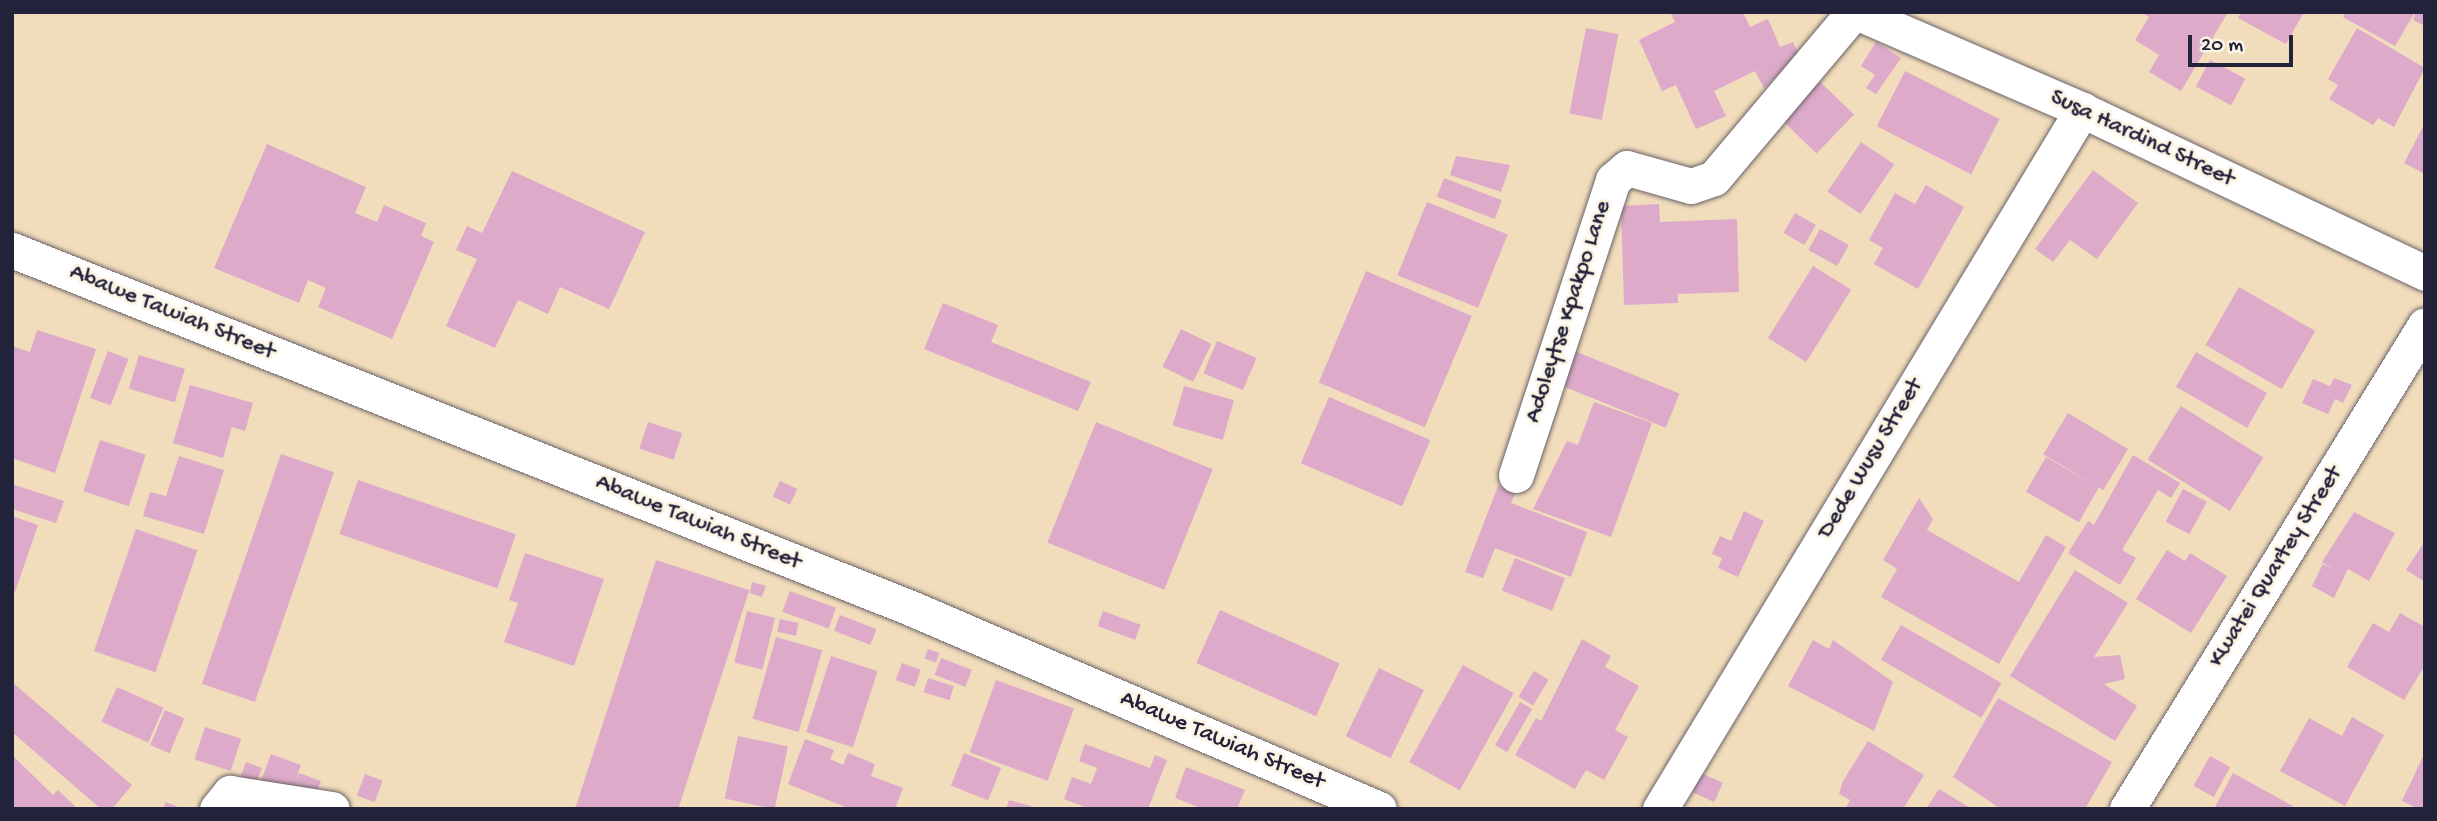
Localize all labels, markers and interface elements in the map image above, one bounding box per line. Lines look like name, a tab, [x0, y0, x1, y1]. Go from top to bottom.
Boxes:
scale bar	[2192, 21, 2297, 65]
text: 20 m	[2201, 34, 2243, 59]
street label: Susa Hardind Street	[2045, 84, 2239, 194]
street label: Adoleytse Kpakpo Lane	[1519, 197, 1619, 427]
street label: Abawe Tawiah Street	[65, 259, 279, 367]
street label: Dede Wusu Street	[1812, 374, 1930, 544]
street label: Kwatei Quartey Street	[2203, 461, 2349, 673]
street label: Abawe Tawiah Street	[591, 469, 805, 577]
street label: Abawe Tawiah Street	[1116, 685, 1328, 797]

